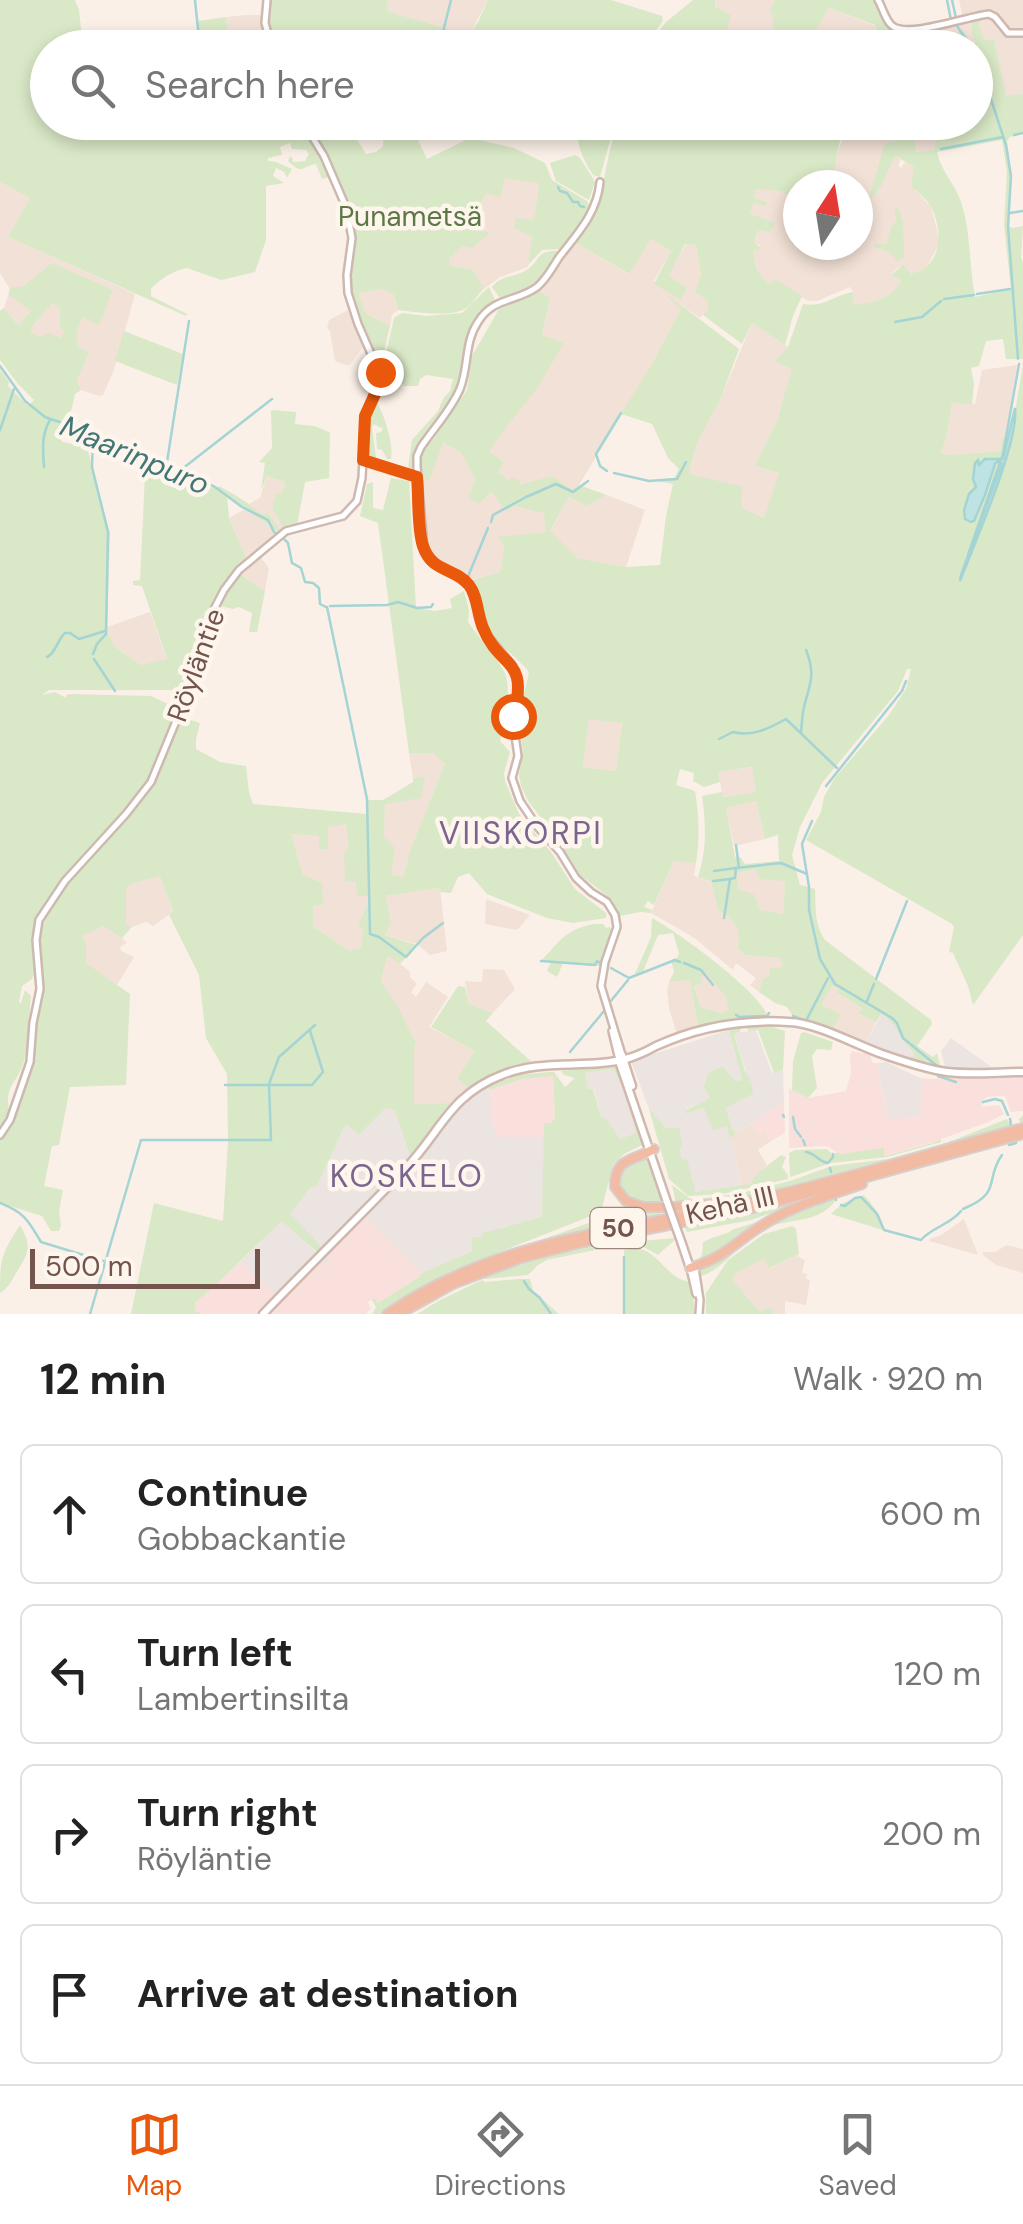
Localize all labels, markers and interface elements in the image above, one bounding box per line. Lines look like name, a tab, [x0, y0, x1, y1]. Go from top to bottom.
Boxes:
search box	[30, 30, 993, 140]
icon: search	[65, 58, 120, 113]
text: Search here	[145, 60, 355, 110]
north arrow	[783, 170, 873, 260]
park label: Punametsä	[338, 198, 482, 235]
route end	[358, 350, 404, 396]
water label: Maarinpuro	[55, 406, 215, 504]
street label: Röyläntie	[158, 603, 234, 727]
route start	[491, 694, 537, 740]
district label: VIISKORPI	[439, 812, 603, 854]
district label: KOSKELO	[330, 1155, 484, 1197]
street label: Kehä III	[682, 1177, 778, 1233]
road number: 50	[590, 1208, 646, 1248]
scale bar	[30, 1244, 260, 1288]
text: 500 m	[45, 1248, 133, 1285]
text: 12 min	[40, 1352, 166, 1407]
text: Walk · 920 m	[793, 1358, 983, 1400]
text: Continue	[137, 1468, 308, 1518]
icon: ahead	[42, 1487, 97, 1542]
text: 600 m	[880, 1493, 981, 1535]
text: Gobbackantie	[137, 1518, 346, 1560]
text: Turn left	[137, 1628, 293, 1678]
icon: left	[42, 1647, 97, 1702]
text: 120 m	[894, 1653, 981, 1695]
text: Lambertinsilta	[137, 1678, 349, 1720]
text: Turn right	[137, 1788, 318, 1838]
icon: right	[42, 1807, 97, 1862]
text: 200 m	[882, 1813, 981, 1855]
text: Röyläntie	[137, 1838, 272, 1880]
icon: arrive	[42, 1967, 97, 2022]
text: Arrive at destination	[137, 1969, 519, 2019]
tab: Map	[126, 2107, 182, 2204]
tab: Directions	[435, 2107, 566, 2204]
tab: Saved	[818, 2107, 897, 2204]

